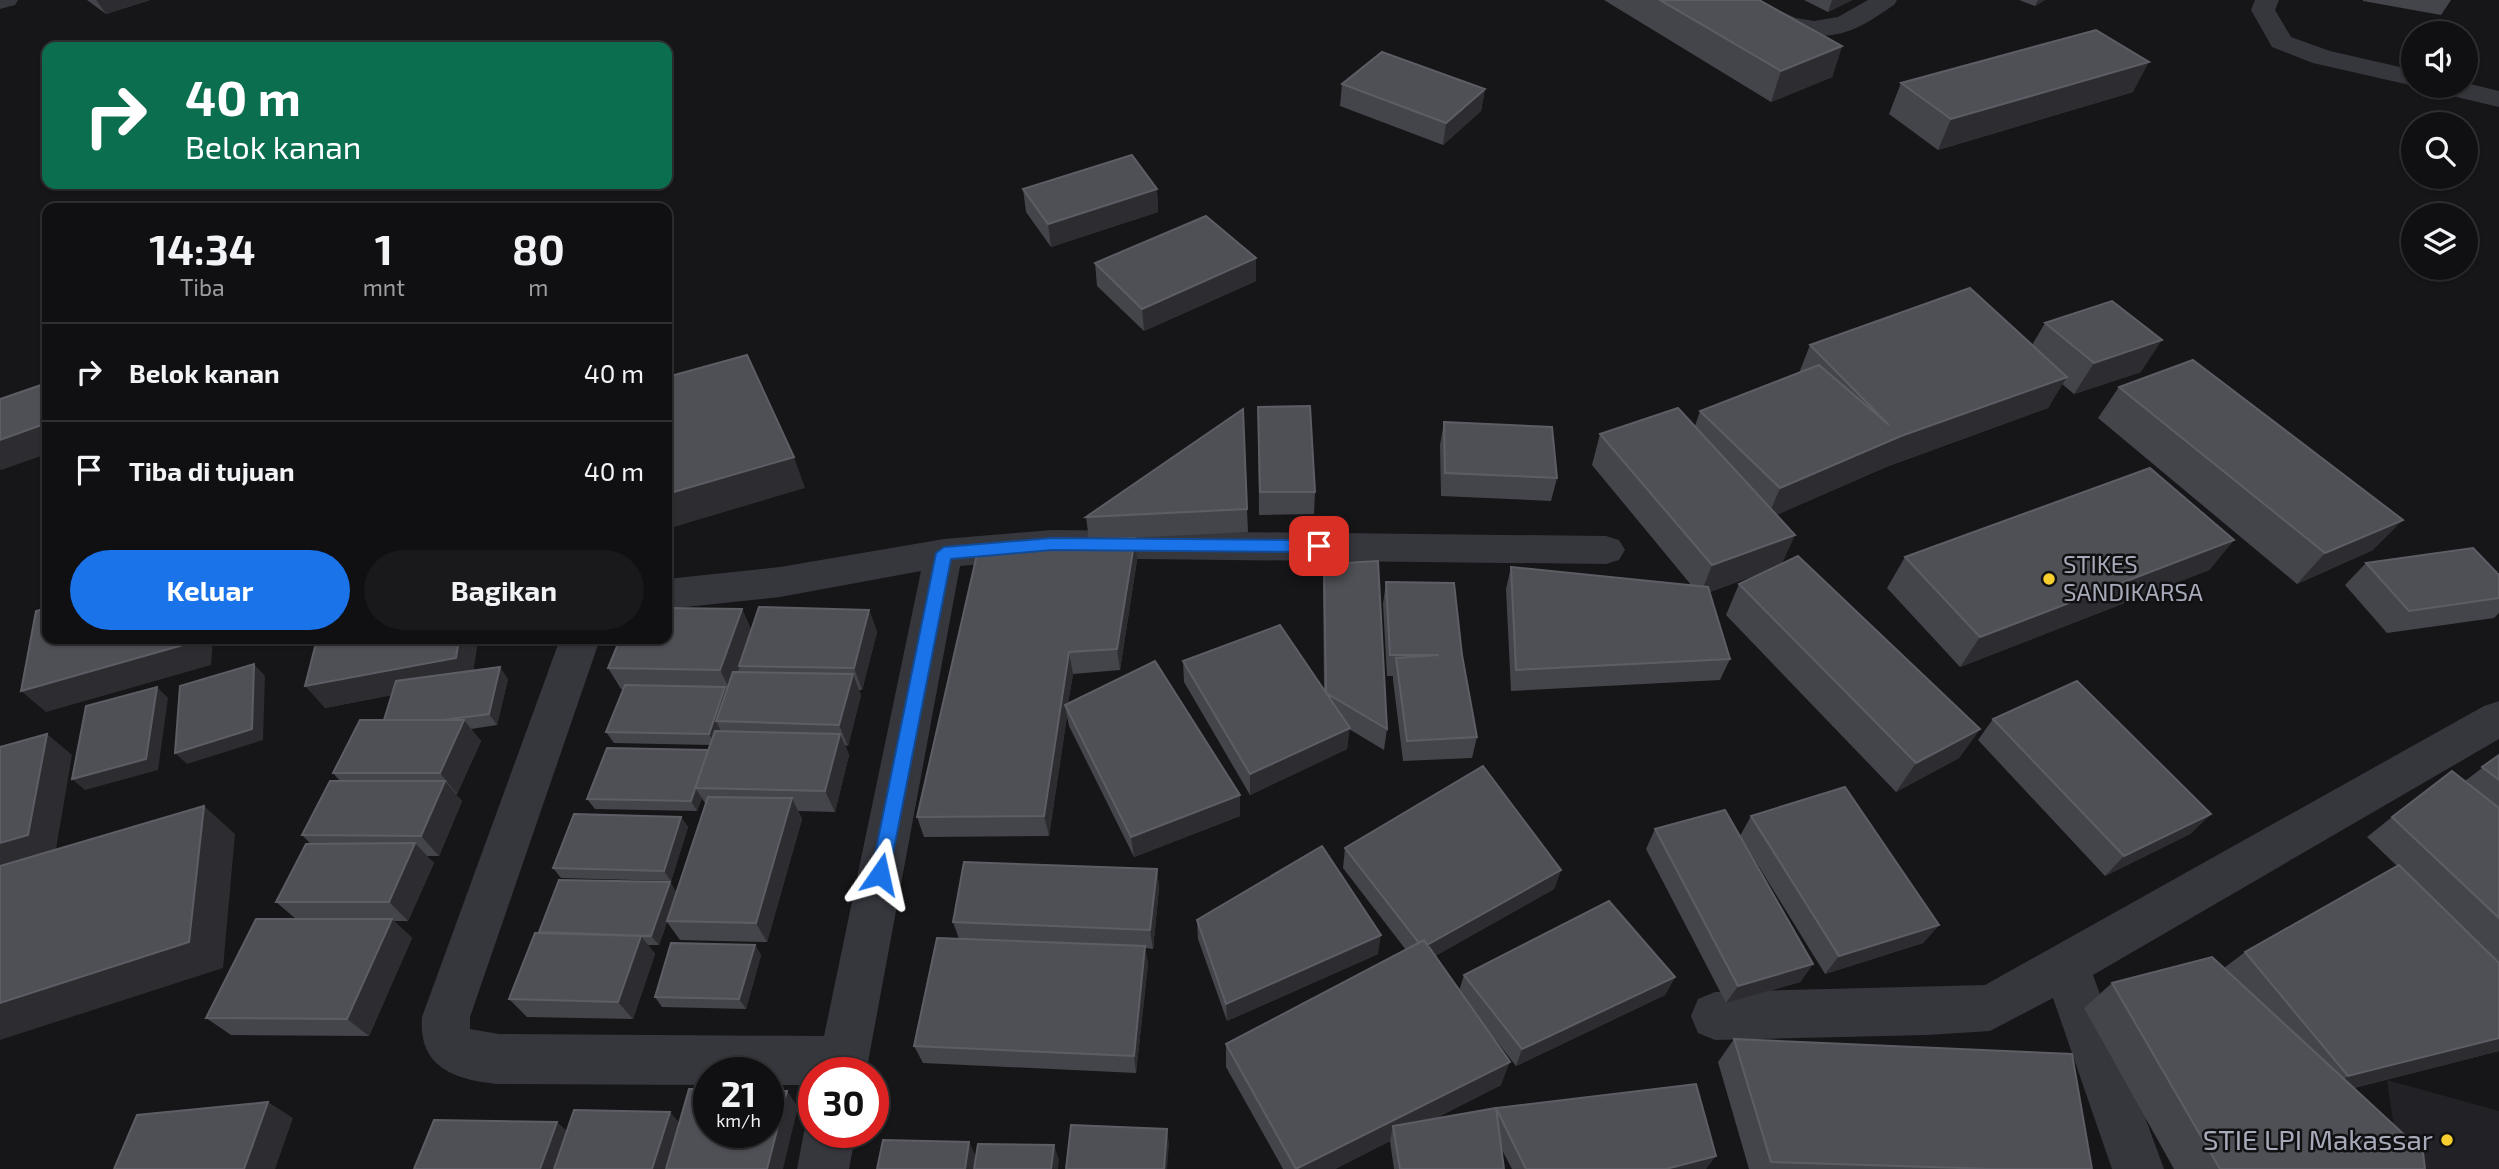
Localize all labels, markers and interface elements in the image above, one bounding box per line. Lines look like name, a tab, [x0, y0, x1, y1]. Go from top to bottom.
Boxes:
map controls	[2401, 21, 2478, 280]
button: sound	[2401, 21, 2478, 98]
text: 40 m	[185, 67, 301, 126]
icon: right	[70, 70, 161, 161]
button: search	[2401, 112, 2478, 189]
text: Belok kanan	[185, 127, 361, 165]
button: layers	[2401, 203, 2478, 280]
text: 14:34	[149, 223, 255, 273]
text: 1	[375, 223, 393, 273]
text: 80	[512, 223, 565, 273]
text: Tiba	[180, 273, 225, 301]
text: mnt	[363, 273, 405, 301]
text: m	[528, 273, 549, 301]
icon: right	[70, 353, 108, 391]
text: Belok kanan	[129, 357, 280, 388]
text: 40 m	[584, 357, 644, 388]
icon: arrive	[70, 451, 108, 489]
text: Tiba di tujuan	[129, 455, 295, 486]
text: 40 m	[584, 455, 644, 486]
pin	[1289, 516, 1349, 576]
icon: arrive	[1300, 527, 1338, 565]
place label: STIKES SANDIKARSA	[2063, 549, 2203, 606]
button: Keluar	[70, 550, 350, 630]
button: Bagikan	[364, 550, 644, 630]
marker: STIKES SANDIKARSA	[2041, 571, 2057, 587]
position arrow	[843, 837, 917, 911]
speed limit sign: 30	[798, 1057, 889, 1148]
text: 21	[721, 1072, 756, 1114]
text: km/h	[716, 1109, 761, 1131]
place label: STIE LPI Makassar	[2203, 1122, 2433, 1156]
marker: STIE LPI Makassar	[2439, 1132, 2455, 1148]

